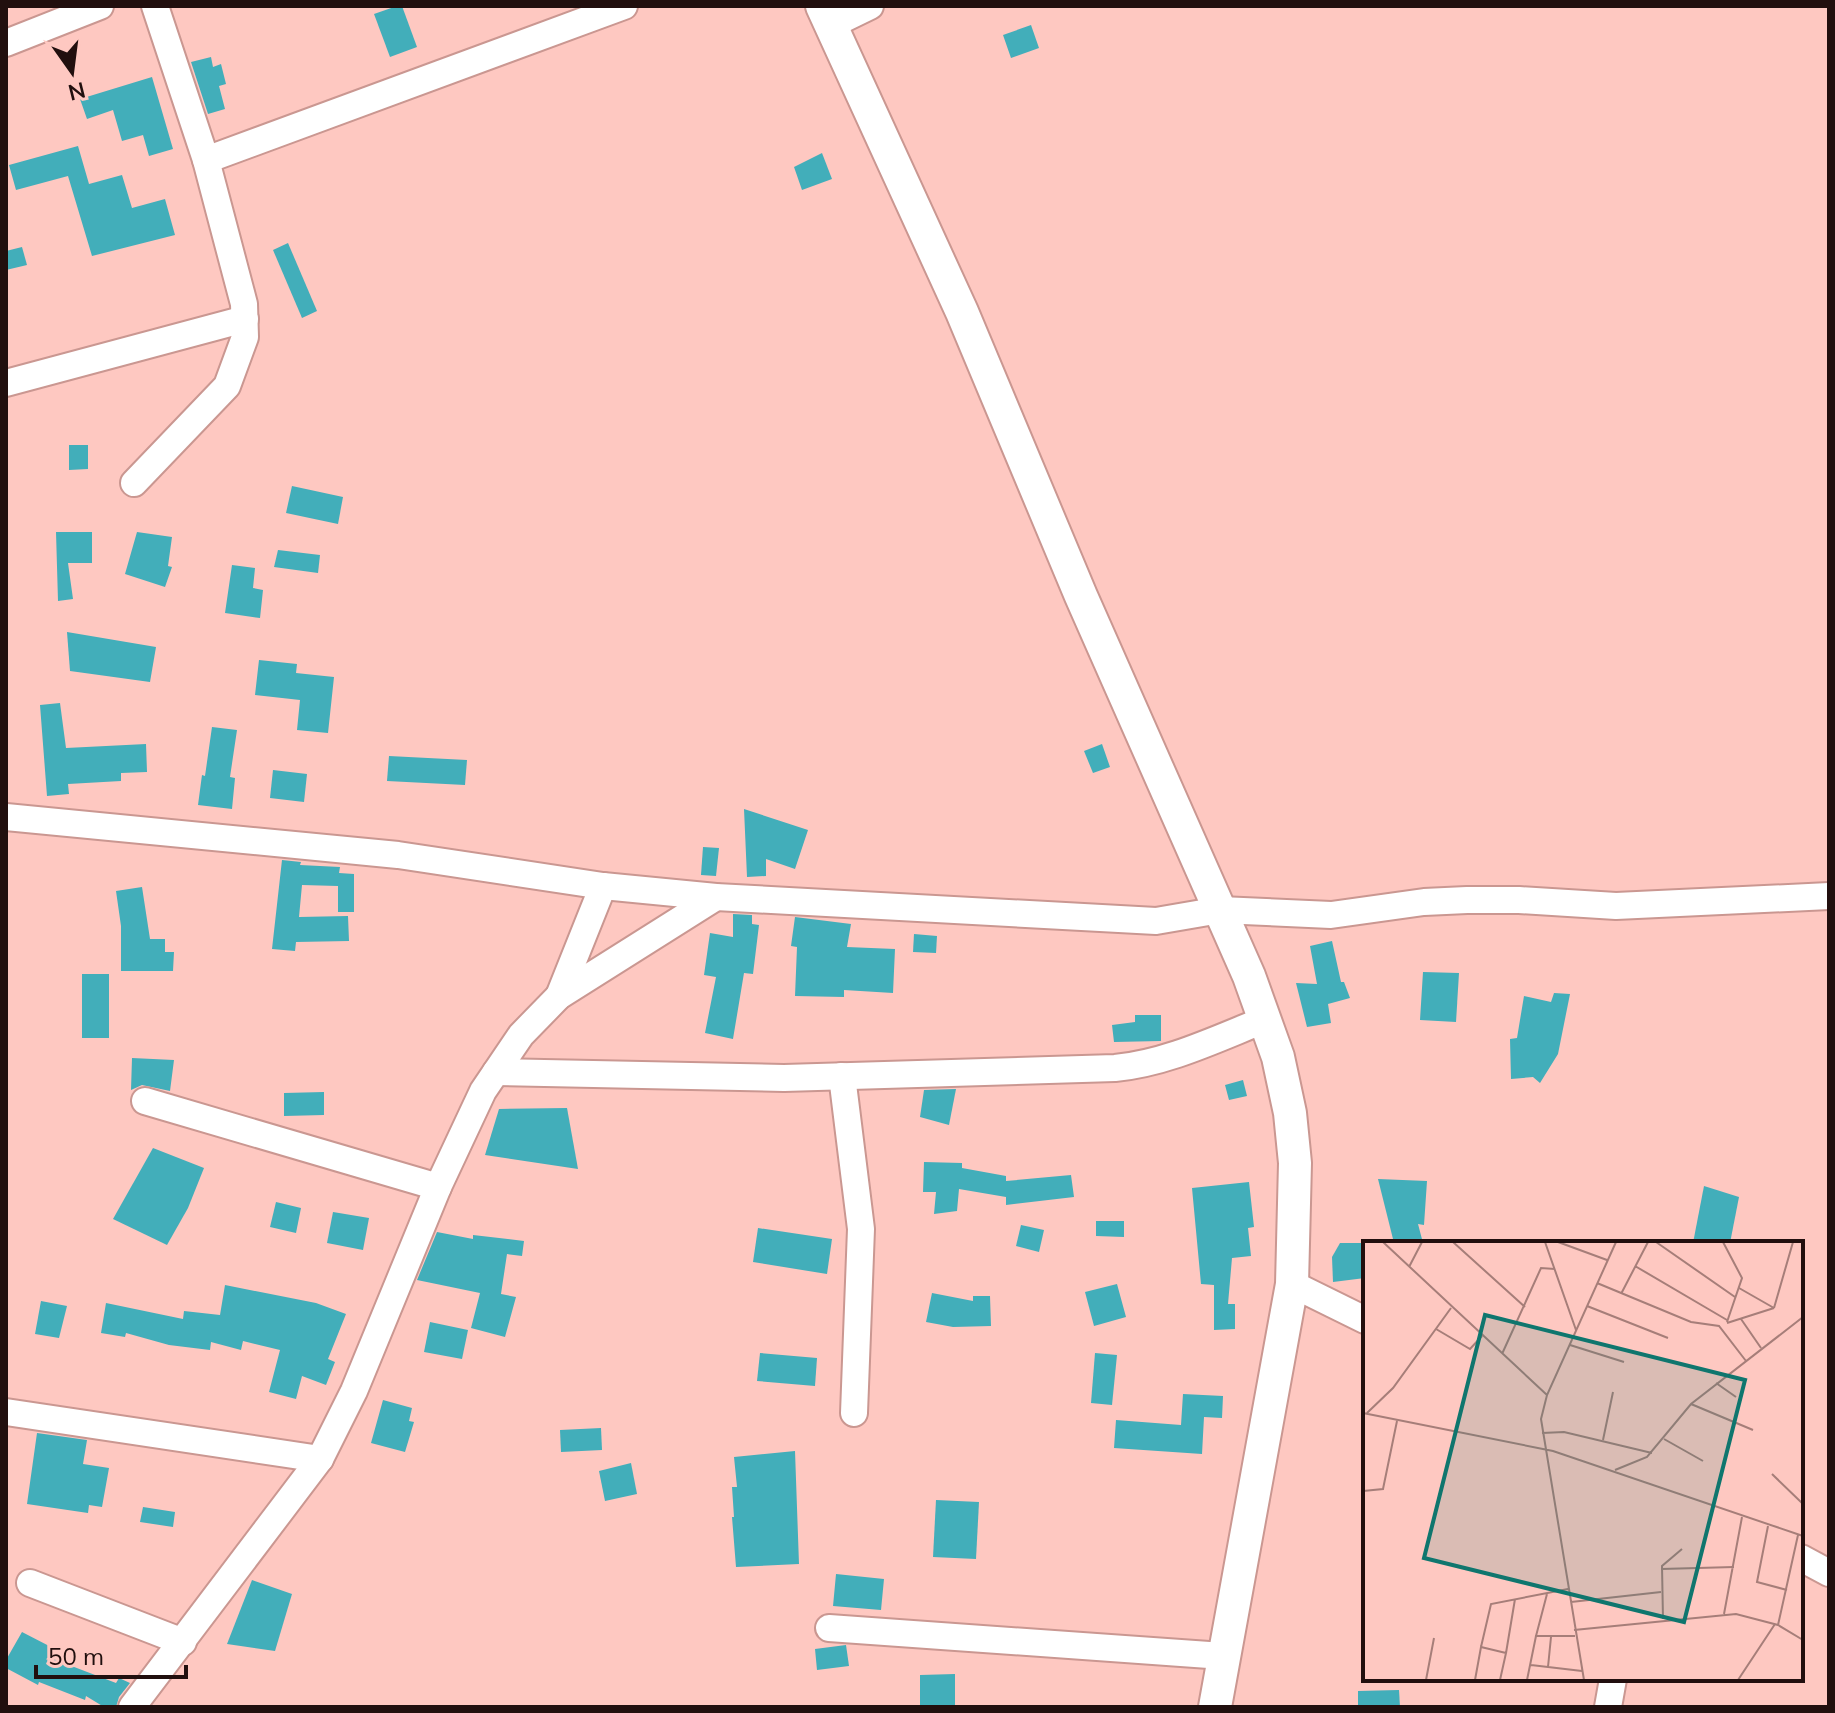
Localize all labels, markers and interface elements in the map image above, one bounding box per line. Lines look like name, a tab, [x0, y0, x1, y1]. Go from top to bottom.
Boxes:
north arrow	[32, 32, 112, 112]
text: N	[65, 76, 88, 107]
inset map	[1363, 1241, 1803, 1681]
scale bar	[36, 1629, 186, 1679]
text: 50 m	[48, 1641, 104, 1671]

